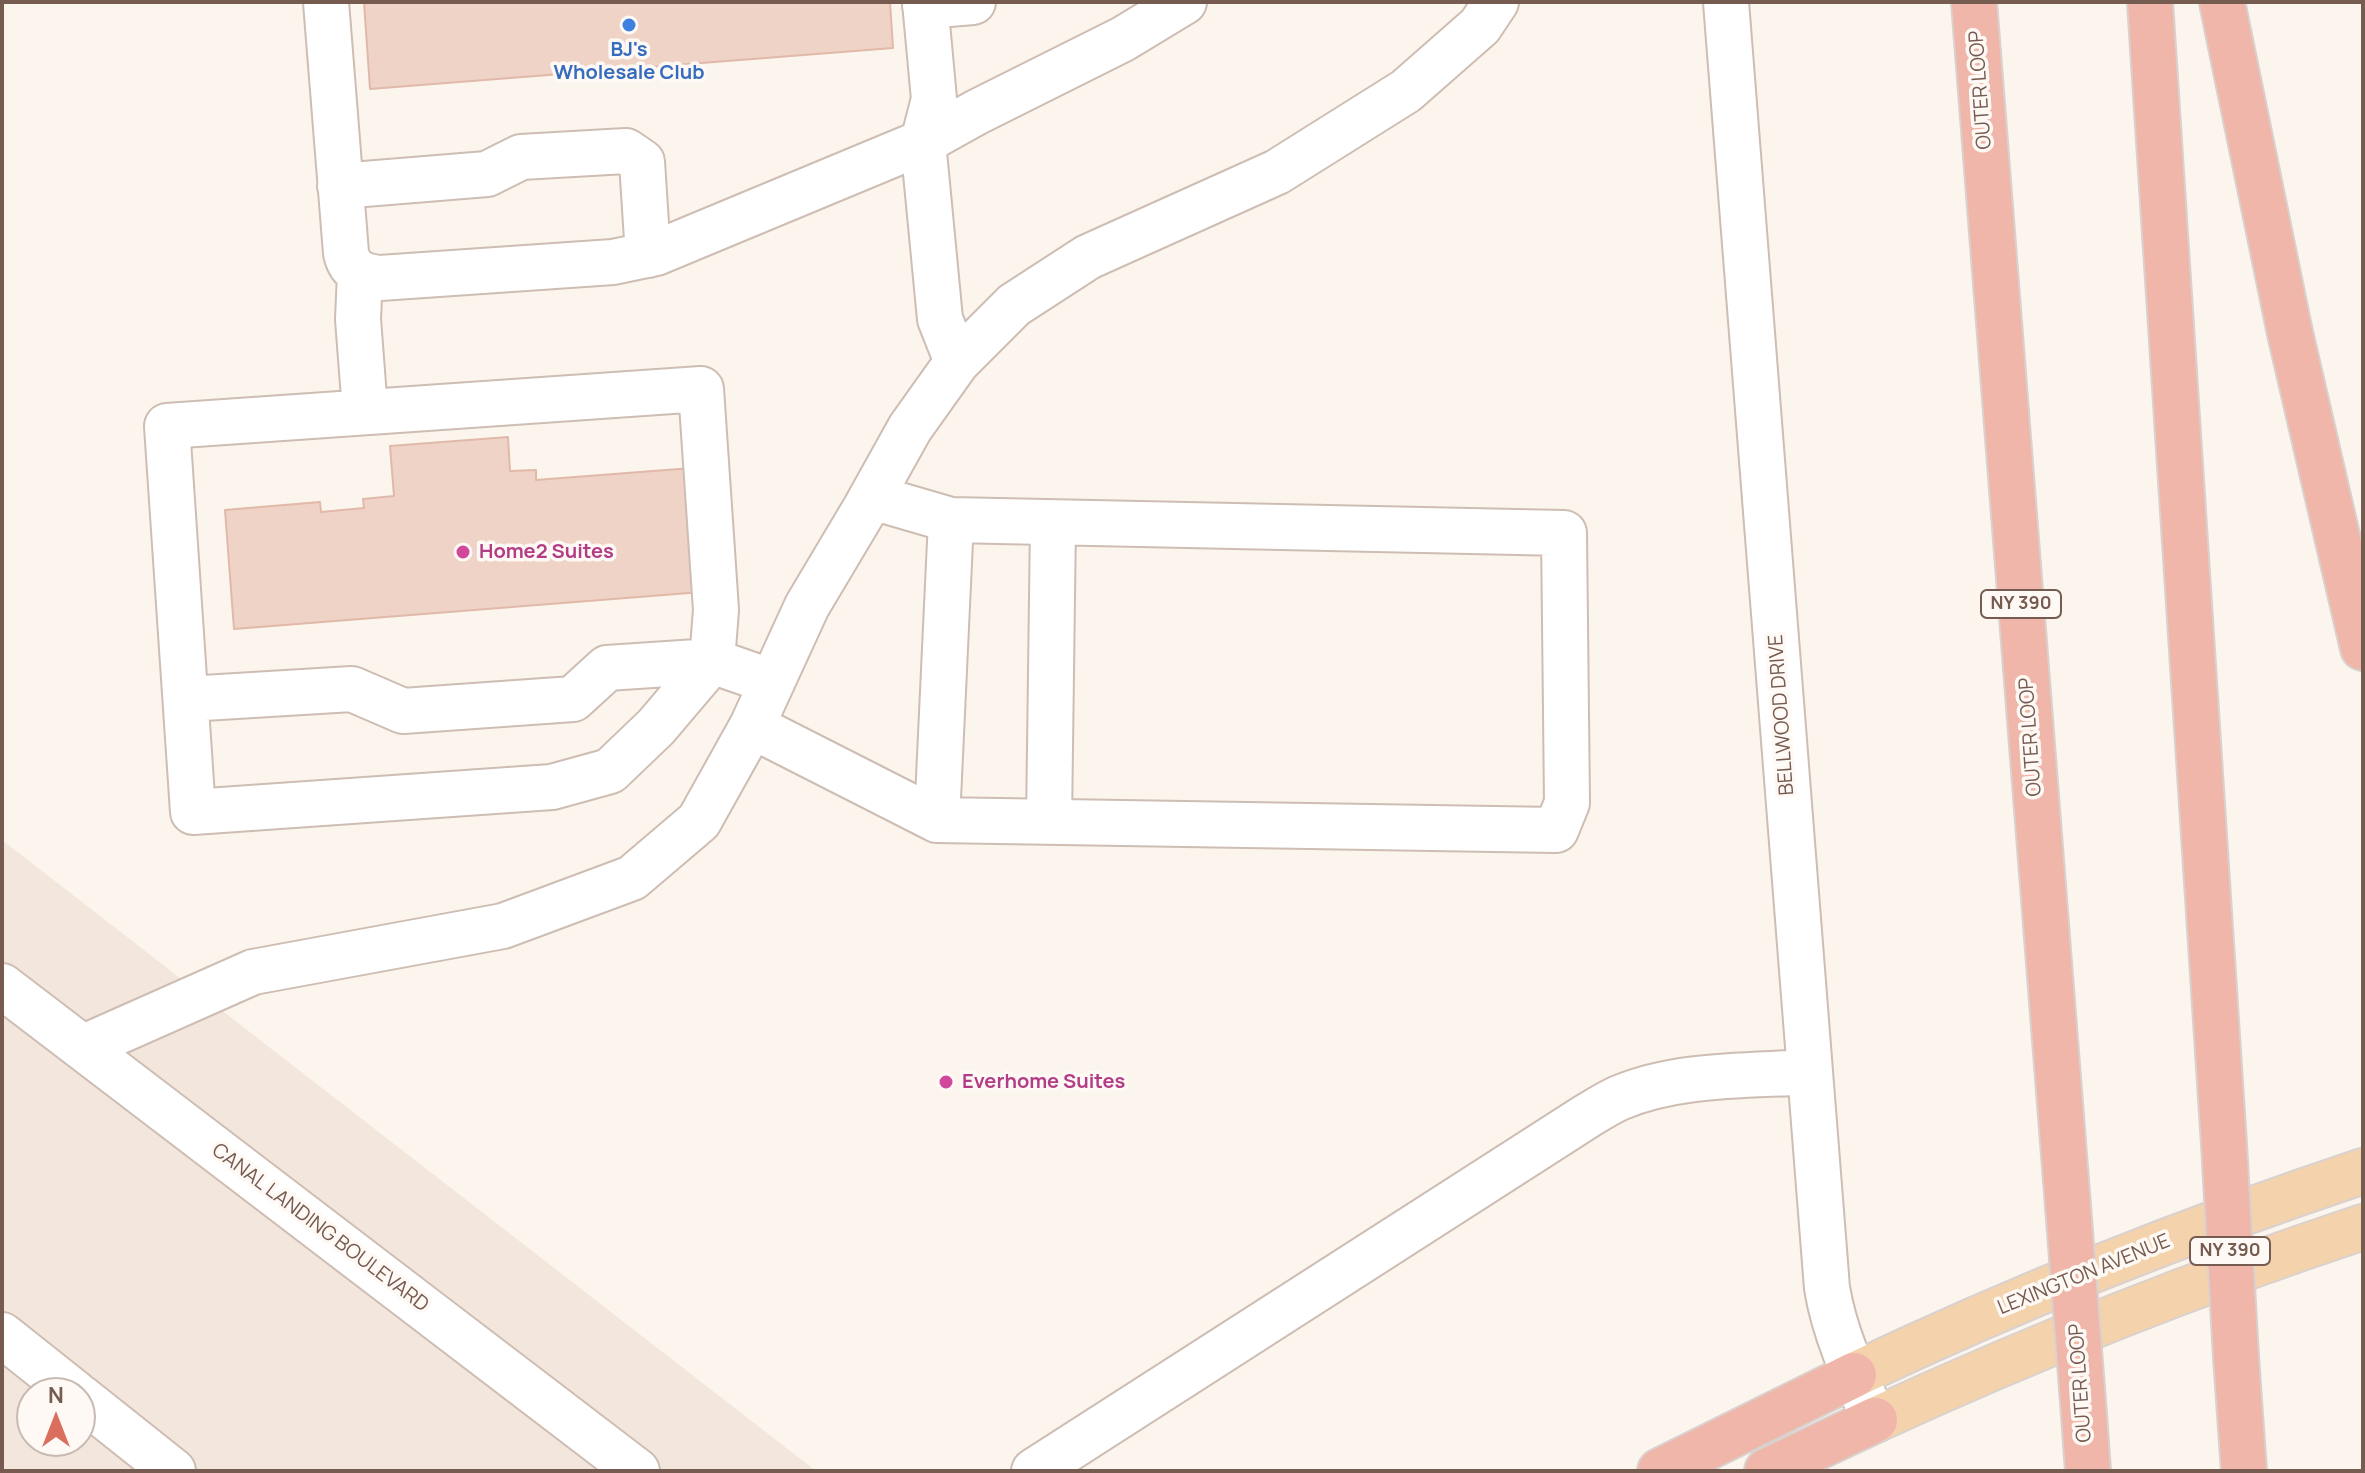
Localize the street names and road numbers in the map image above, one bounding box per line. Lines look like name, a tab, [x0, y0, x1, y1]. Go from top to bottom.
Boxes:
street label: OUTER LOOP	[1965, 30, 1997, 150]
road number: NY 390	[1981, 590, 2061, 618]
street label: BELLWOOD DRIVE	[1764, 634, 1800, 796]
street label: OUTER LOOP	[2015, 677, 2047, 797]
street label: CANAL LANDING BOULEVARD	[207, 1139, 433, 1317]
street label: LEXINGTON AVENUE	[1994, 1229, 2174, 1321]
road number: NY 390	[2190, 1237, 2270, 1265]
street label: OUTER LOOP	[2065, 1323, 2097, 1443]

